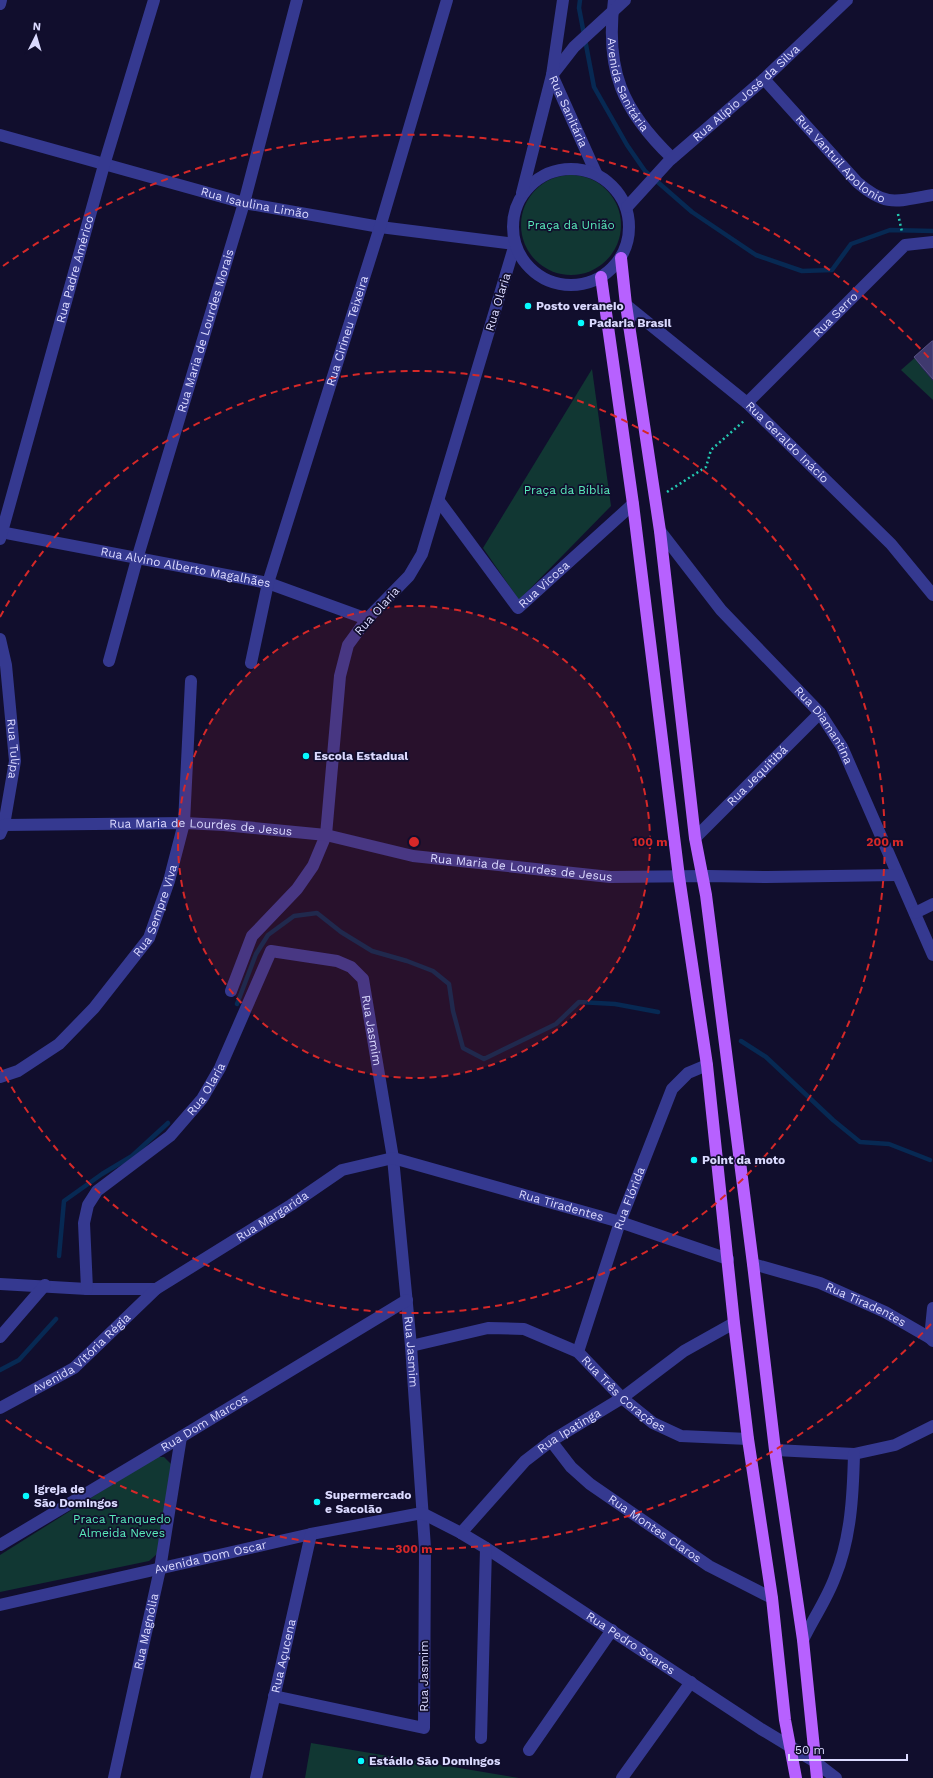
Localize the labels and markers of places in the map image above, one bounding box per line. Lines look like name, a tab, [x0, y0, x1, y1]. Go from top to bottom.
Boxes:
place label: Posto veraneio	[536, 299, 624, 313]
marker: Posto veraneio	[523, 301, 533, 311]
place label: Padaria Brasil	[589, 316, 671, 330]
marker: Padaria Brasil	[576, 318, 586, 328]
place label: Escola Estadual	[314, 749, 408, 763]
marker: Escola Estadual	[301, 751, 311, 761]
centre of rings	[407, 835, 421, 849]
place label: Point da moto	[702, 1153, 785, 1167]
marker: Point da moto	[689, 1155, 699, 1165]
place label: Igreja de São Domingos	[34, 1482, 118, 1510]
place label: Supermercado e Sacolão	[325, 1488, 412, 1516]
marker: Igreja de São Domingos	[21, 1491, 31, 1501]
marker: Supermercado e Sacolão	[312, 1497, 322, 1507]
place label: Estádio São Domingos	[369, 1754, 501, 1768]
marker: Estádio São Domingos	[356, 1756, 366, 1766]

